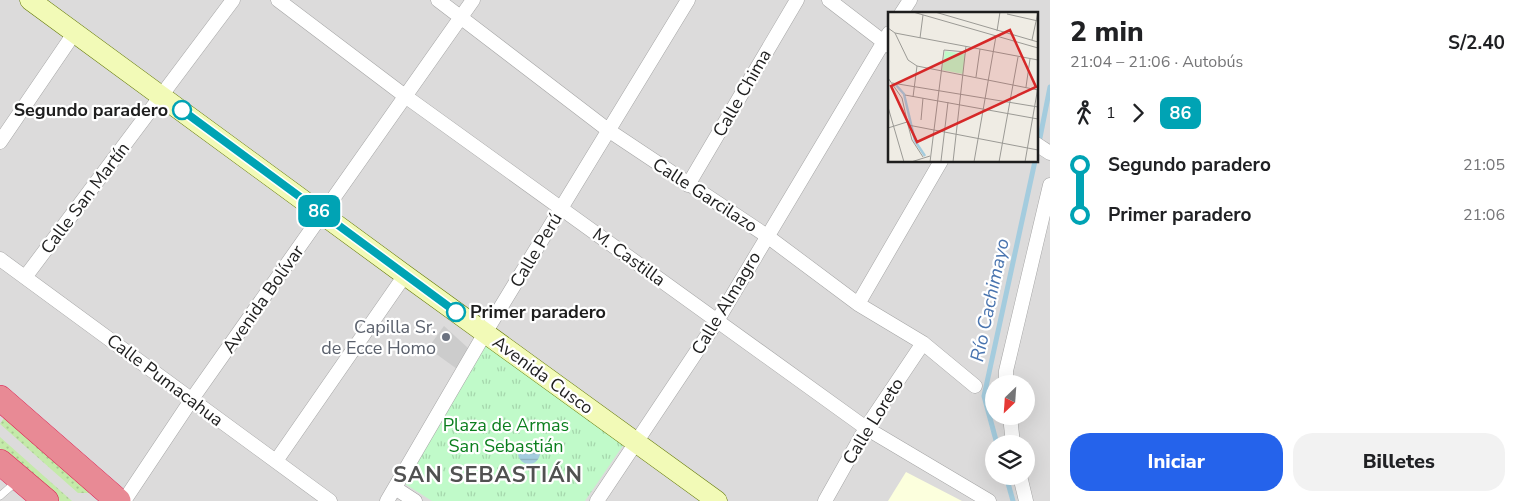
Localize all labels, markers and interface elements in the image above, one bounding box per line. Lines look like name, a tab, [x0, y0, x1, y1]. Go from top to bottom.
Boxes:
inset map	[888, 12, 1038, 162]
text: 2 min	[1070, 13, 1144, 51]
text: S/2.40	[1448, 30, 1505, 56]
street label: Calle Chima	[707, 45, 777, 141]
text: 21:04 – 21:06 · Autobús	[1070, 51, 1243, 73]
place label: Segundo paradero	[14, 98, 168, 122]
icon: walk	[1070, 99, 1098, 127]
icon: forward	[1124, 99, 1152, 127]
marker: Segundo paradero	[172, 100, 192, 120]
text: 86	[1170, 101, 1191, 125]
text: 1	[1106, 102, 1116, 124]
street label: Calle San Martín	[35, 137, 135, 259]
street label: Calle Garcilazo	[648, 152, 762, 238]
text: Segundo paradero	[1108, 152, 1271, 178]
text: 21:05	[1463, 154, 1505, 176]
line badge: 86	[296, 195, 342, 227]
text: 86	[308, 199, 330, 223]
text: Primer paradero	[1108, 202, 1252, 228]
text: 21:06	[1463, 204, 1505, 226]
street label: Calle Perú	[504, 208, 568, 292]
street label: M. Castilla	[588, 222, 670, 292]
water label: Río Cachimayo	[964, 236, 1016, 364]
street label: Avenida Bolívar	[217, 240, 310, 358]
street label: Calle Almagro	[686, 247, 766, 359]
place label: Primer paradero	[470, 300, 606, 324]
marker: Primer paradero	[446, 302, 466, 322]
place label: Capilla Sr. de Ecce Homo	[321, 315, 436, 360]
street label: Calle Pumacahua	[102, 328, 228, 432]
street label: Avenida Cusco	[488, 330, 598, 420]
marker: Capilla Sr. de Ecce Homo	[440, 331, 452, 343]
street label: Calle Loreto	[837, 373, 909, 469]
north arrow	[985, 375, 1035, 425]
map controls	[985, 375, 1035, 485]
park label: Plaza de Armas San Sebastián	[443, 413, 569, 458]
button: Iniciar	[1070, 433, 1283, 491]
button: Billetes	[1293, 433, 1505, 491]
button: layers	[985, 435, 1035, 485]
district label: SAN SEBASTIÁN	[393, 460, 583, 490]

